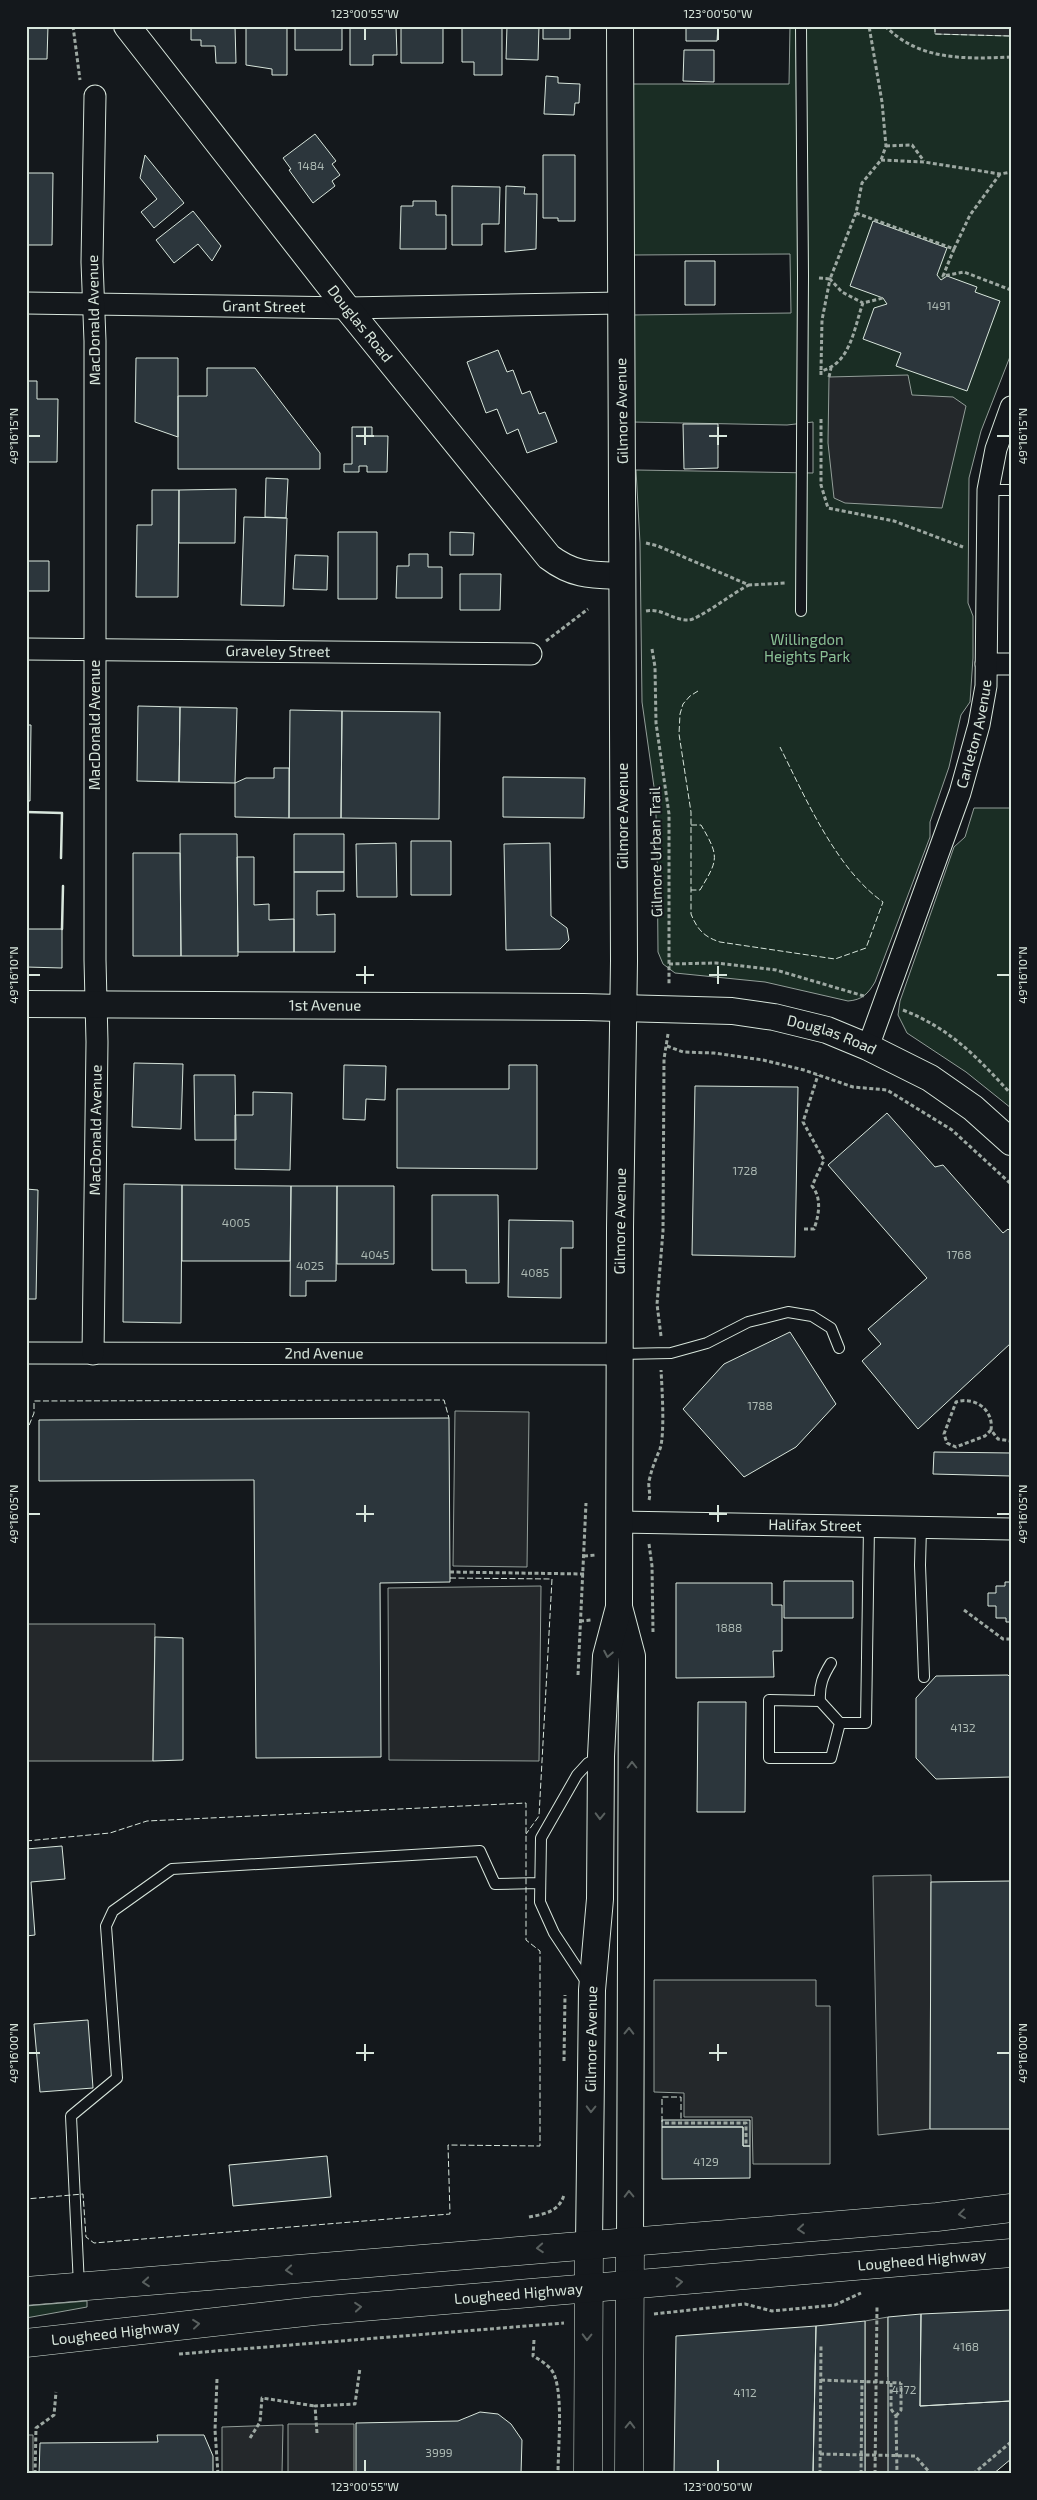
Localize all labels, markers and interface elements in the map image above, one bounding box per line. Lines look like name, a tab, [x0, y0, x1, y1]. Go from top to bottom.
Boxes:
text: 123°00'55"W	[331, 6, 399, 20]
text: 123°00'50"W	[684, 6, 752, 20]
house number: 1484	[298, 158, 324, 172]
street label: MacDonald Avenue	[83, 255, 103, 385]
street label: Douglas Road	[324, 281, 397, 365]
street label: Grant Street	[222, 296, 306, 315]
house number: 1491	[927, 298, 951, 312]
street label: Gilmore Avenue	[611, 358, 631, 464]
text: 49°16'15"N	[6, 408, 20, 464]
text: 49°16'15"N	[1015, 408, 1029, 464]
park label: Willingdon Heights Park	[764, 630, 850, 665]
street label: Graveley Street	[226, 641, 331, 660]
street label: MacDonald Avenue	[85, 660, 103, 790]
street label: Carleton Avenue	[952, 679, 994, 790]
street label: Gilmore Avenue	[613, 763, 631, 869]
street label: Gilmore Urban Trail	[645, 786, 665, 918]
text: 49°16'10"N	[6, 946, 20, 1004]
text: 49°16'10"N	[1015, 946, 1029, 1004]
street label: 1st Avenue	[289, 995, 361, 1014]
street label: Douglas Road	[785, 1011, 880, 1058]
street label: MacDonald Avenue	[85, 1065, 105, 1195]
house number: 1728	[733, 1163, 757, 1177]
street label: Gilmore Avenue	[610, 1168, 629, 1274]
house number: 4005	[222, 1215, 250, 1229]
house number: 4045	[361, 1247, 389, 1261]
house number: 1768	[946, 1247, 972, 1261]
house number: 4025	[296, 1258, 324, 1272]
house number: 4085	[521, 1265, 549, 1279]
street label: 2nd Avenue	[284, 1343, 364, 1362]
house number: 1788	[747, 1398, 773, 1412]
text: 49°16'05"N	[6, 1484, 20, 1544]
text: 49°16'05"N	[1015, 1484, 1029, 1544]
street label: Halifax Street	[768, 1515, 862, 1534]
house number: 1888	[716, 1620, 742, 1634]
one-way arrow	[603, 1649, 613, 1658]
house number: 4132	[950, 1720, 976, 1734]
one-way arrow	[627, 1760, 637, 1768]
one-way arrow	[595, 1812, 605, 1820]
street label: Gilmore Avenue	[581, 1985, 600, 2092]
text: 49°16'00"N	[6, 2023, 20, 2083]
text: 49°16'00"N	[1015, 2023, 1029, 2083]
one-way arrow	[624, 2027, 634, 2035]
one-way arrow	[586, 2106, 596, 2113]
house number: 4129	[693, 2154, 719, 2168]
one-way arrow	[624, 2190, 634, 2198]
one-way arrow	[958, 2208, 966, 2219]
one-way arrow	[796, 2223, 804, 2234]
one-way arrow	[536, 2243, 544, 2254]
street label: Lougheed Highway	[857, 2245, 987, 2274]
one-way arrow	[285, 2264, 293, 2275]
one-way arrow	[142, 2276, 150, 2287]
one-way arrow	[675, 2277, 683, 2288]
street label: Lougheed Highway	[453, 2279, 584, 2307]
one-way arrow	[354, 2302, 362, 2313]
street label: Lougheed Highway	[50, 2316, 181, 2348]
one-way arrow	[192, 2319, 200, 2330]
one-way arrow	[582, 2333, 593, 2341]
house number: 4168	[953, 2339, 979, 2353]
house number: 4172	[891, 2382, 917, 2396]
house number: 4112	[733, 2385, 757, 2399]
one-way arrow	[624, 2421, 635, 2429]
house number: 3999	[425, 2445, 453, 2459]
text: 123°00'55"W	[331, 2479, 399, 2493]
text: 123°00'50"W	[684, 2479, 752, 2493]

